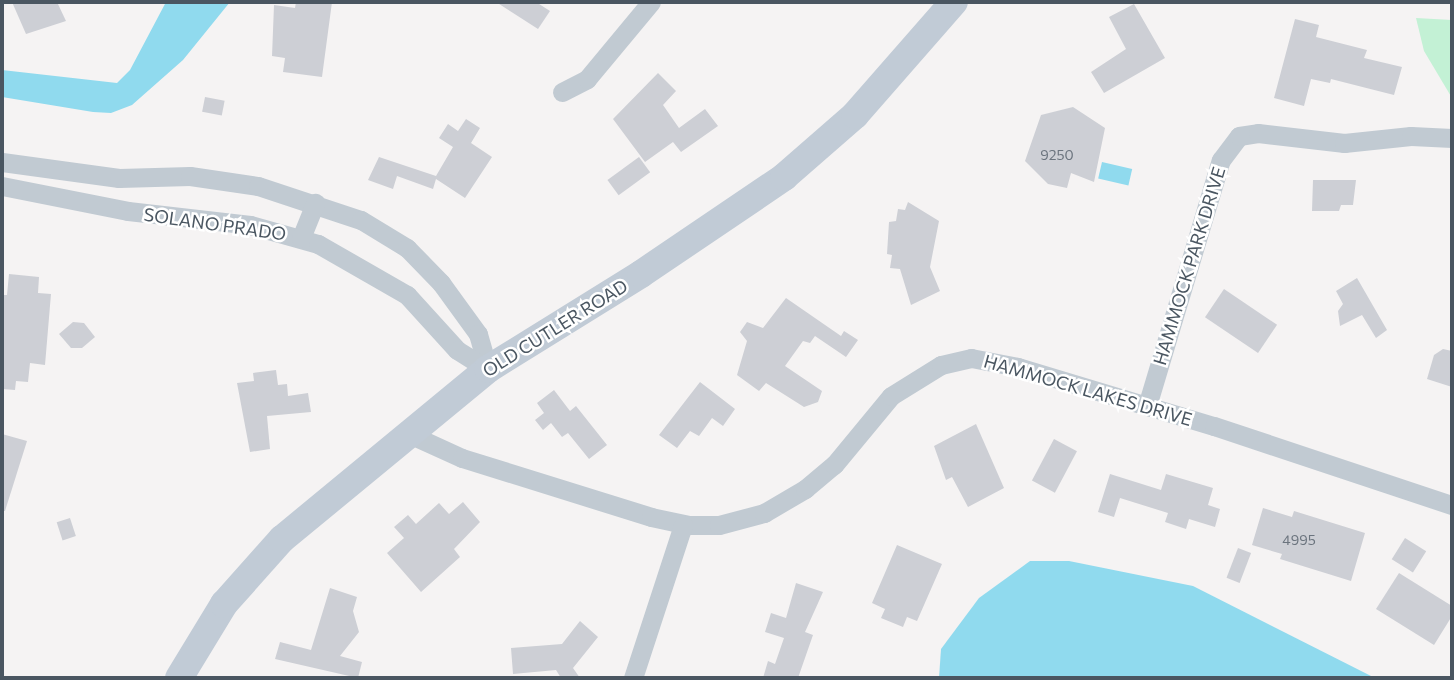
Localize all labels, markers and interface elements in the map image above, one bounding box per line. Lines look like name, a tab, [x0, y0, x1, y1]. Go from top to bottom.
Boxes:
house number: 9250	[1040, 147, 1074, 163]
street label: HAMMOCK PARK DRIVE	[1149, 164, 1229, 368]
street label: SOLANO PRADO	[142, 203, 288, 245]
street label: OLD CUTLER ROAD	[479, 275, 631, 381]
street label: HAMMOCK LAKES DRIVE	[981, 350, 1195, 430]
house number: 4995	[1282, 532, 1316, 548]

